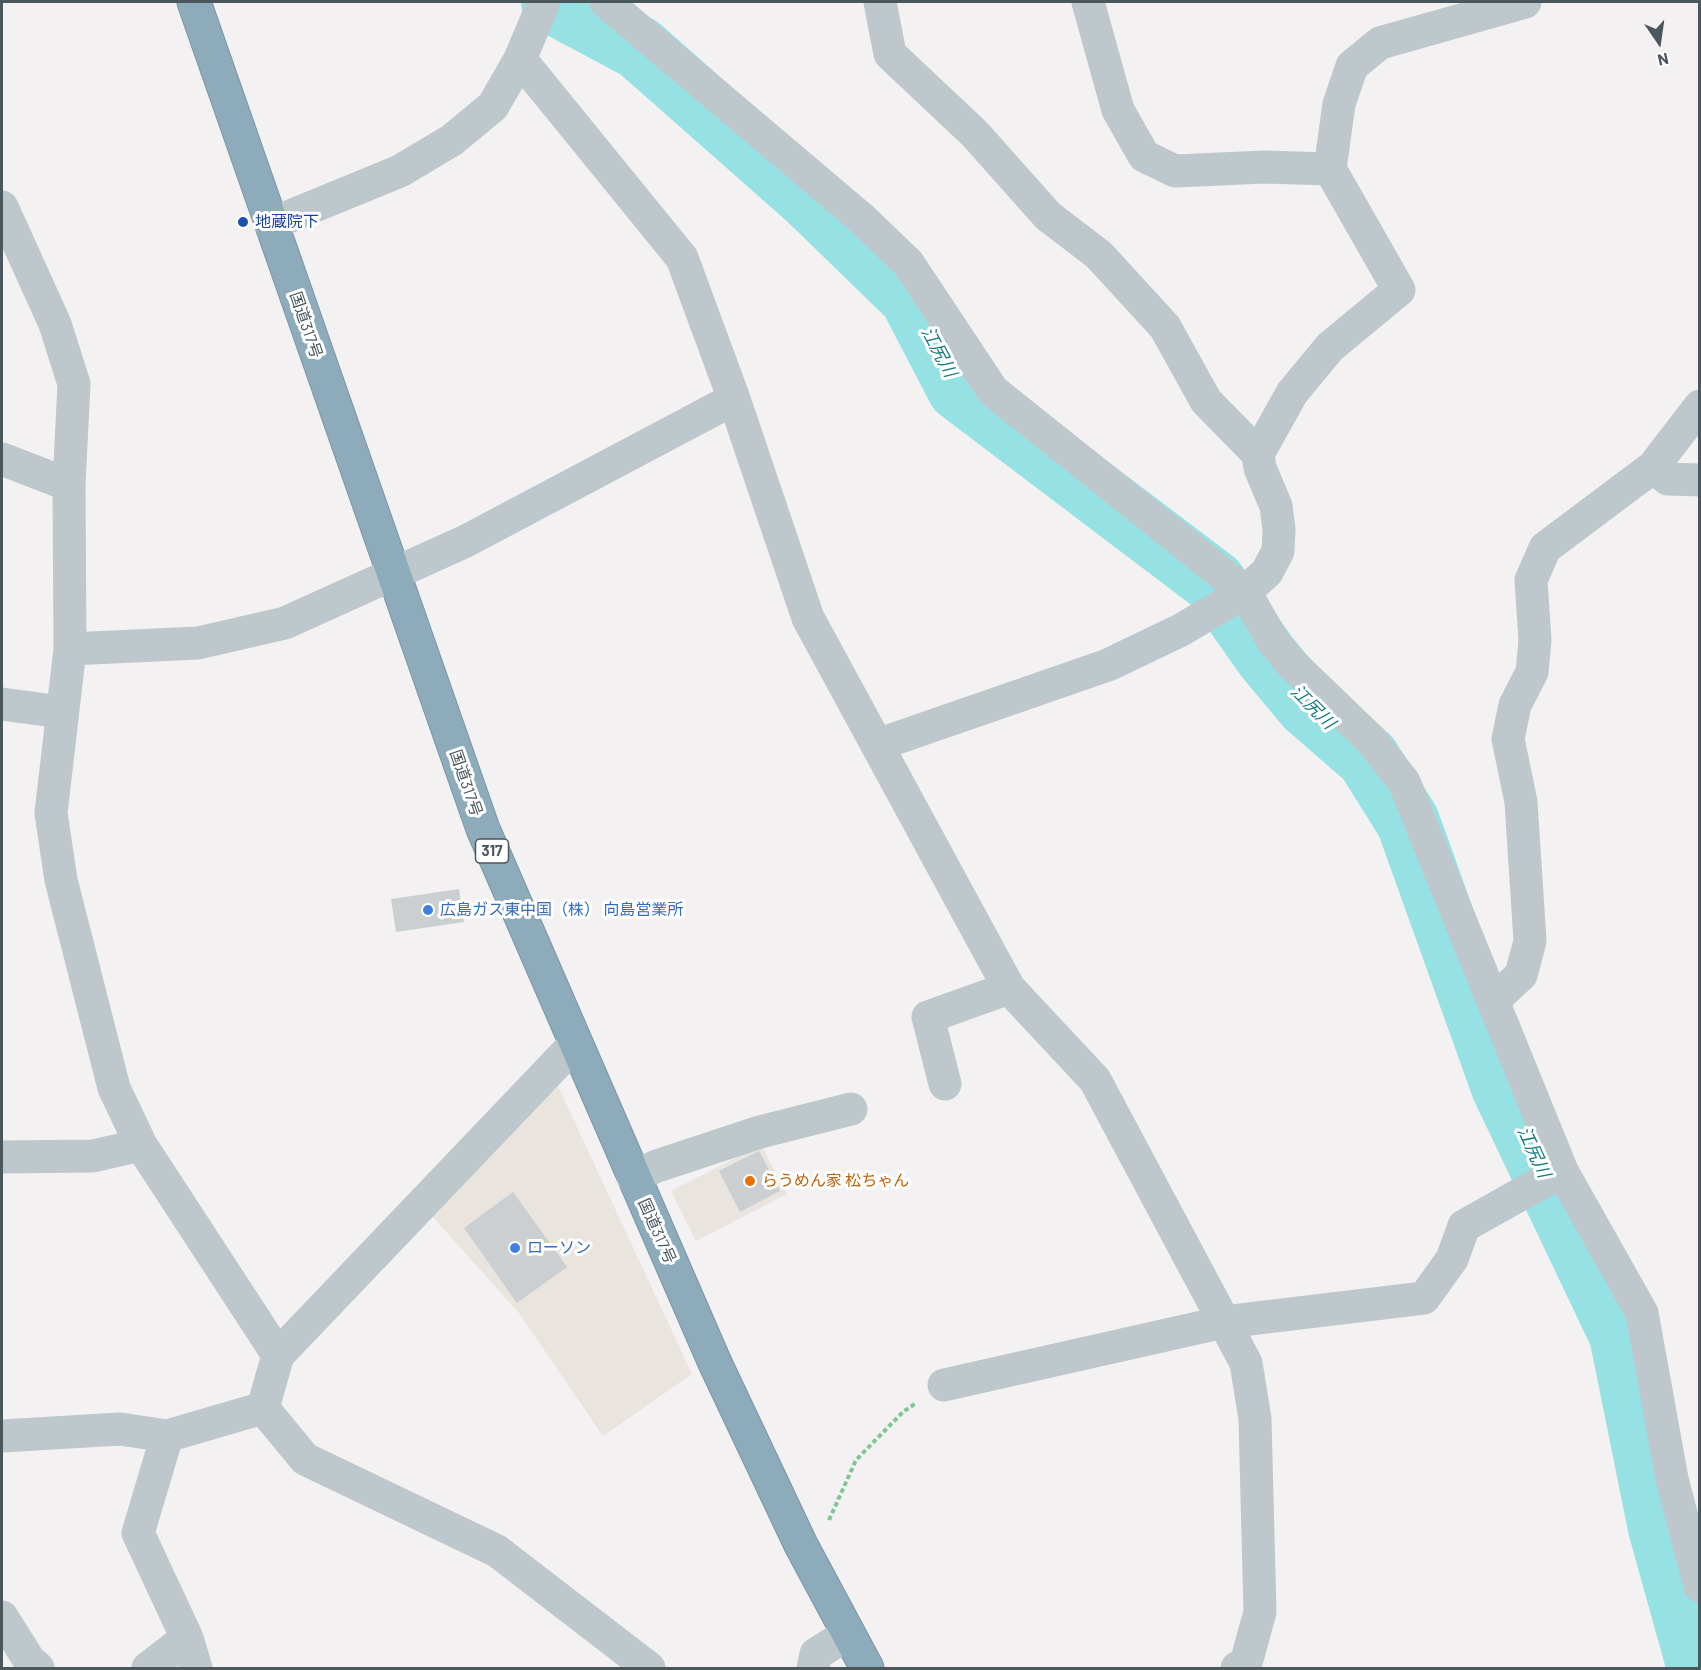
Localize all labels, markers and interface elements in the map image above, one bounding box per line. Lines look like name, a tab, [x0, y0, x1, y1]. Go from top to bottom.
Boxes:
north arrow	[1629, 12, 1689, 72]
text: N	[1656, 50, 1670, 70]
place label: 地蔵院下	[255, 212, 319, 232]
marker: 地蔵院下	[236, 215, 250, 229]
street label: 国道317号	[286, 289, 326, 361]
water label: 江尻川	[917, 323, 961, 381]
water label: 江尻川	[1286, 680, 1340, 734]
street label: 国道317号	[446, 747, 486, 819]
road number: 317	[476, 839, 508, 863]
place label: 広島ガス東中国（株） 向島営業所	[440, 900, 683, 920]
marker: 広島ガス東中国（株） 向島営業所	[421, 903, 435, 917]
water label: 江尻川	[1513, 1123, 1555, 1181]
place label: らうめん家 松ちゃん	[762, 1171, 909, 1191]
marker: らうめん家 松ちゃん	[743, 1174, 757, 1188]
street label: 国道317号	[634, 1195, 680, 1267]
place label: ローソン	[527, 1238, 591, 1258]
marker: ローソン	[508, 1241, 522, 1255]

